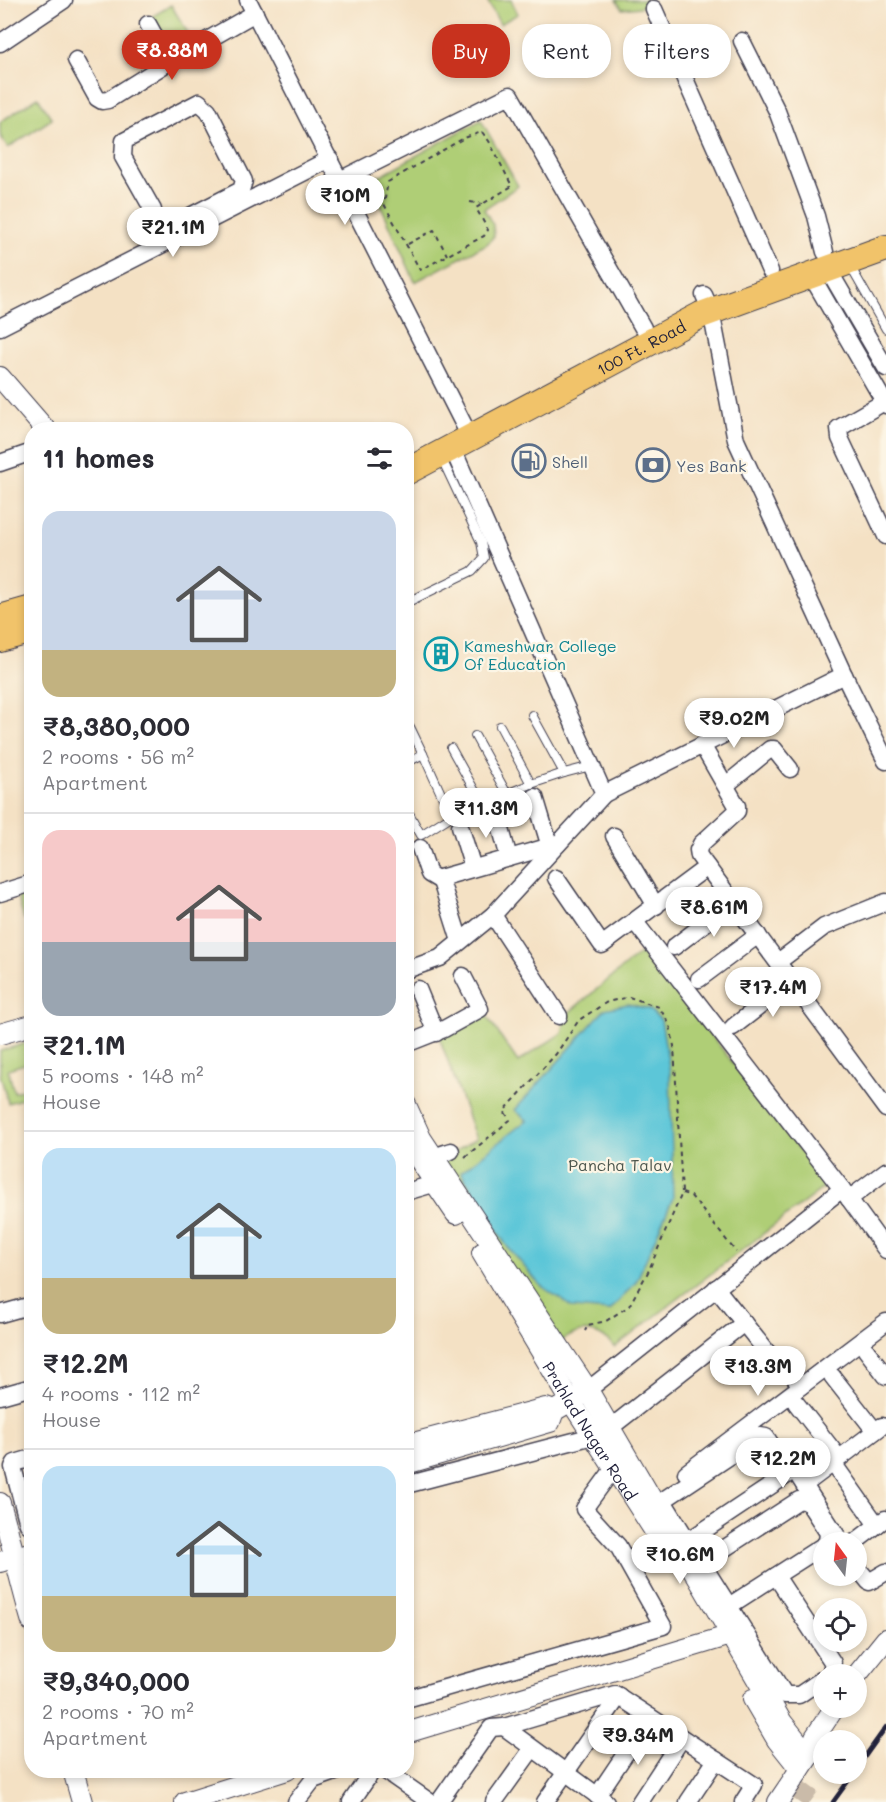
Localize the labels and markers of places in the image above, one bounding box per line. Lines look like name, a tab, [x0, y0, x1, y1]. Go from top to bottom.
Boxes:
pin: ₹8.38M	[123, 30, 221, 81]
pin: ₹10M	[309, 175, 381, 226]
pin: ₹21.1M	[124, 207, 222, 258]
fuel station icon: Shell	[511, 443, 547, 479]
bank icon: Yes Bank	[635, 447, 671, 483]
place label: Shell	[552, 451, 588, 472]
place label: Yes Bank	[676, 455, 747, 476]
place label: Kameshwar College Of Education	[464, 635, 617, 674]
building icon: Kameshwar College Of Education	[423, 636, 459, 672]
pin: ₹9.02M	[685, 698, 783, 749]
pin: ₹11.3M	[437, 788, 535, 839]
pin: ₹8.61M	[665, 887, 763, 938]
pin: ₹17.4M	[724, 967, 822, 1018]
pin: ₹13.3M	[709, 1346, 807, 1397]
pin: ₹12.2M	[734, 1438, 832, 1489]
pin: ₹10.6M	[631, 1534, 729, 1585]
pin: ₹9.34M	[589, 1715, 687, 1766]

